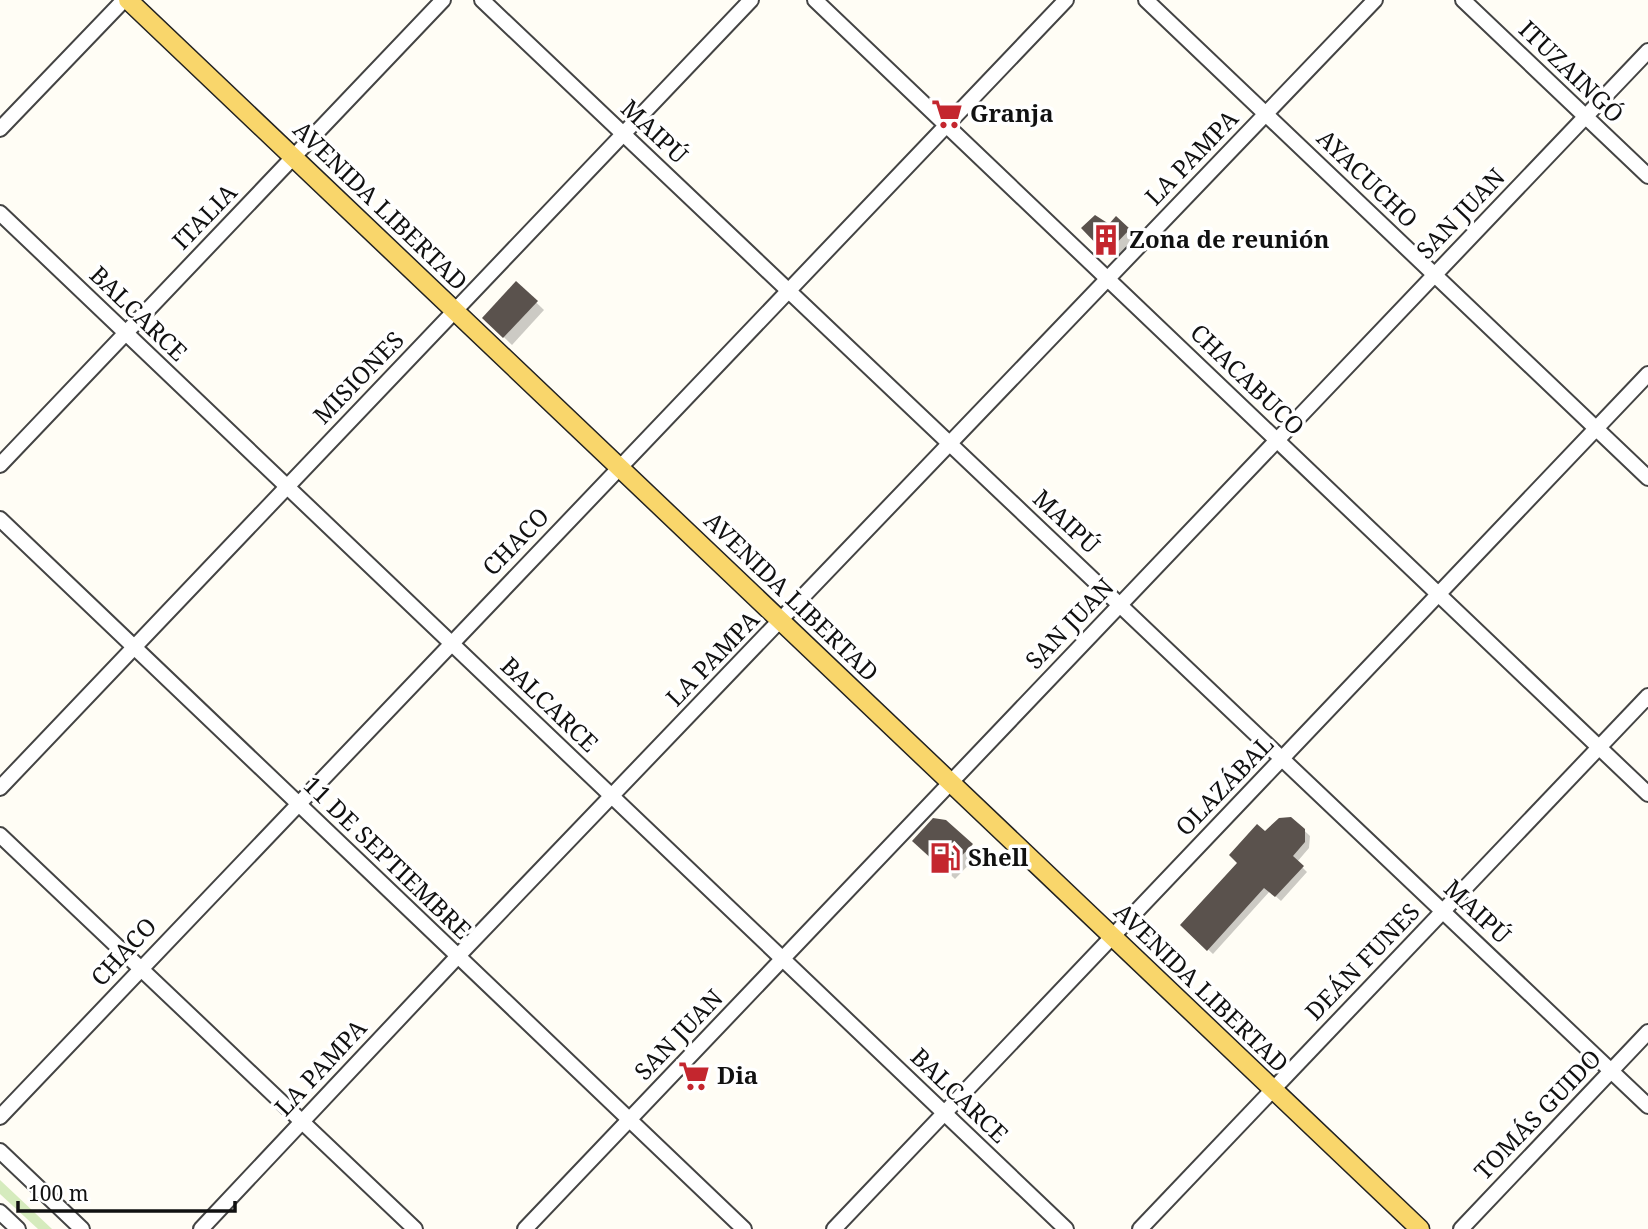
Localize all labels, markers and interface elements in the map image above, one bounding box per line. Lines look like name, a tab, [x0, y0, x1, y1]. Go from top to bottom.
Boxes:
street label: ITUZAINGÓ	[1512, 13, 1632, 129]
street label: MAIPÚ	[615, 92, 696, 170]
place label: Granja	[970, 96, 1054, 129]
supermarket icon: Granja	[930, 97, 964, 131]
street label: LA PAMPA	[1137, 102, 1245, 212]
street label: AVENIDA LIBERTAD	[287, 113, 475, 297]
street label: AYACUCHO	[1310, 121, 1426, 234]
street label: SAN JUAN	[1408, 160, 1512, 266]
street label: ITALIA	[164, 176, 244, 256]
place label: Zona de reunión	[1129, 222, 1329, 255]
building icon: Zona de reunión	[1089, 223, 1123, 257]
street label: BALCARCE	[83, 258, 195, 368]
street label: CHACABUCO	[1184, 316, 1312, 442]
street label: MISIONES	[305, 323, 411, 431]
street label: MAIPÚ	[1027, 482, 1108, 560]
street label: CHACO	[474, 500, 556, 582]
street label: AVENIDA LIBERTAD	[698, 504, 886, 688]
street label: SAN JUAN	[1017, 570, 1121, 676]
street label: LA PAMPA	[658, 603, 766, 713]
street label: BALCARCE	[494, 649, 606, 759]
street label: OLAZÁBAL	[1168, 727, 1280, 842]
street label: 11 DE SEPTIEMBRE	[297, 768, 479, 946]
place label: Shell	[968, 840, 1029, 873]
fuel station icon: Shell	[928, 841, 962, 875]
street label: MAIPÚ	[1438, 872, 1519, 950]
street label: AVENIDA LIBERTAD	[1108, 895, 1296, 1079]
street label: DEÁN FUNES	[1297, 895, 1426, 1027]
street label: CHACO	[83, 909, 163, 992]
street label: SAN JUAN	[626, 981, 730, 1087]
street label: LA PAMPA	[267, 1011, 373, 1122]
street label: BALCARCE	[904, 1040, 1016, 1150]
street label: TOMÁS GUIDO	[1466, 1042, 1608, 1186]
place label: Dia	[717, 1058, 758, 1091]
supermarket icon: Dia	[677, 1059, 711, 1093]
scale bar	[18, 1170, 234, 1214]
text: 100 m	[28, 1179, 89, 1207]

